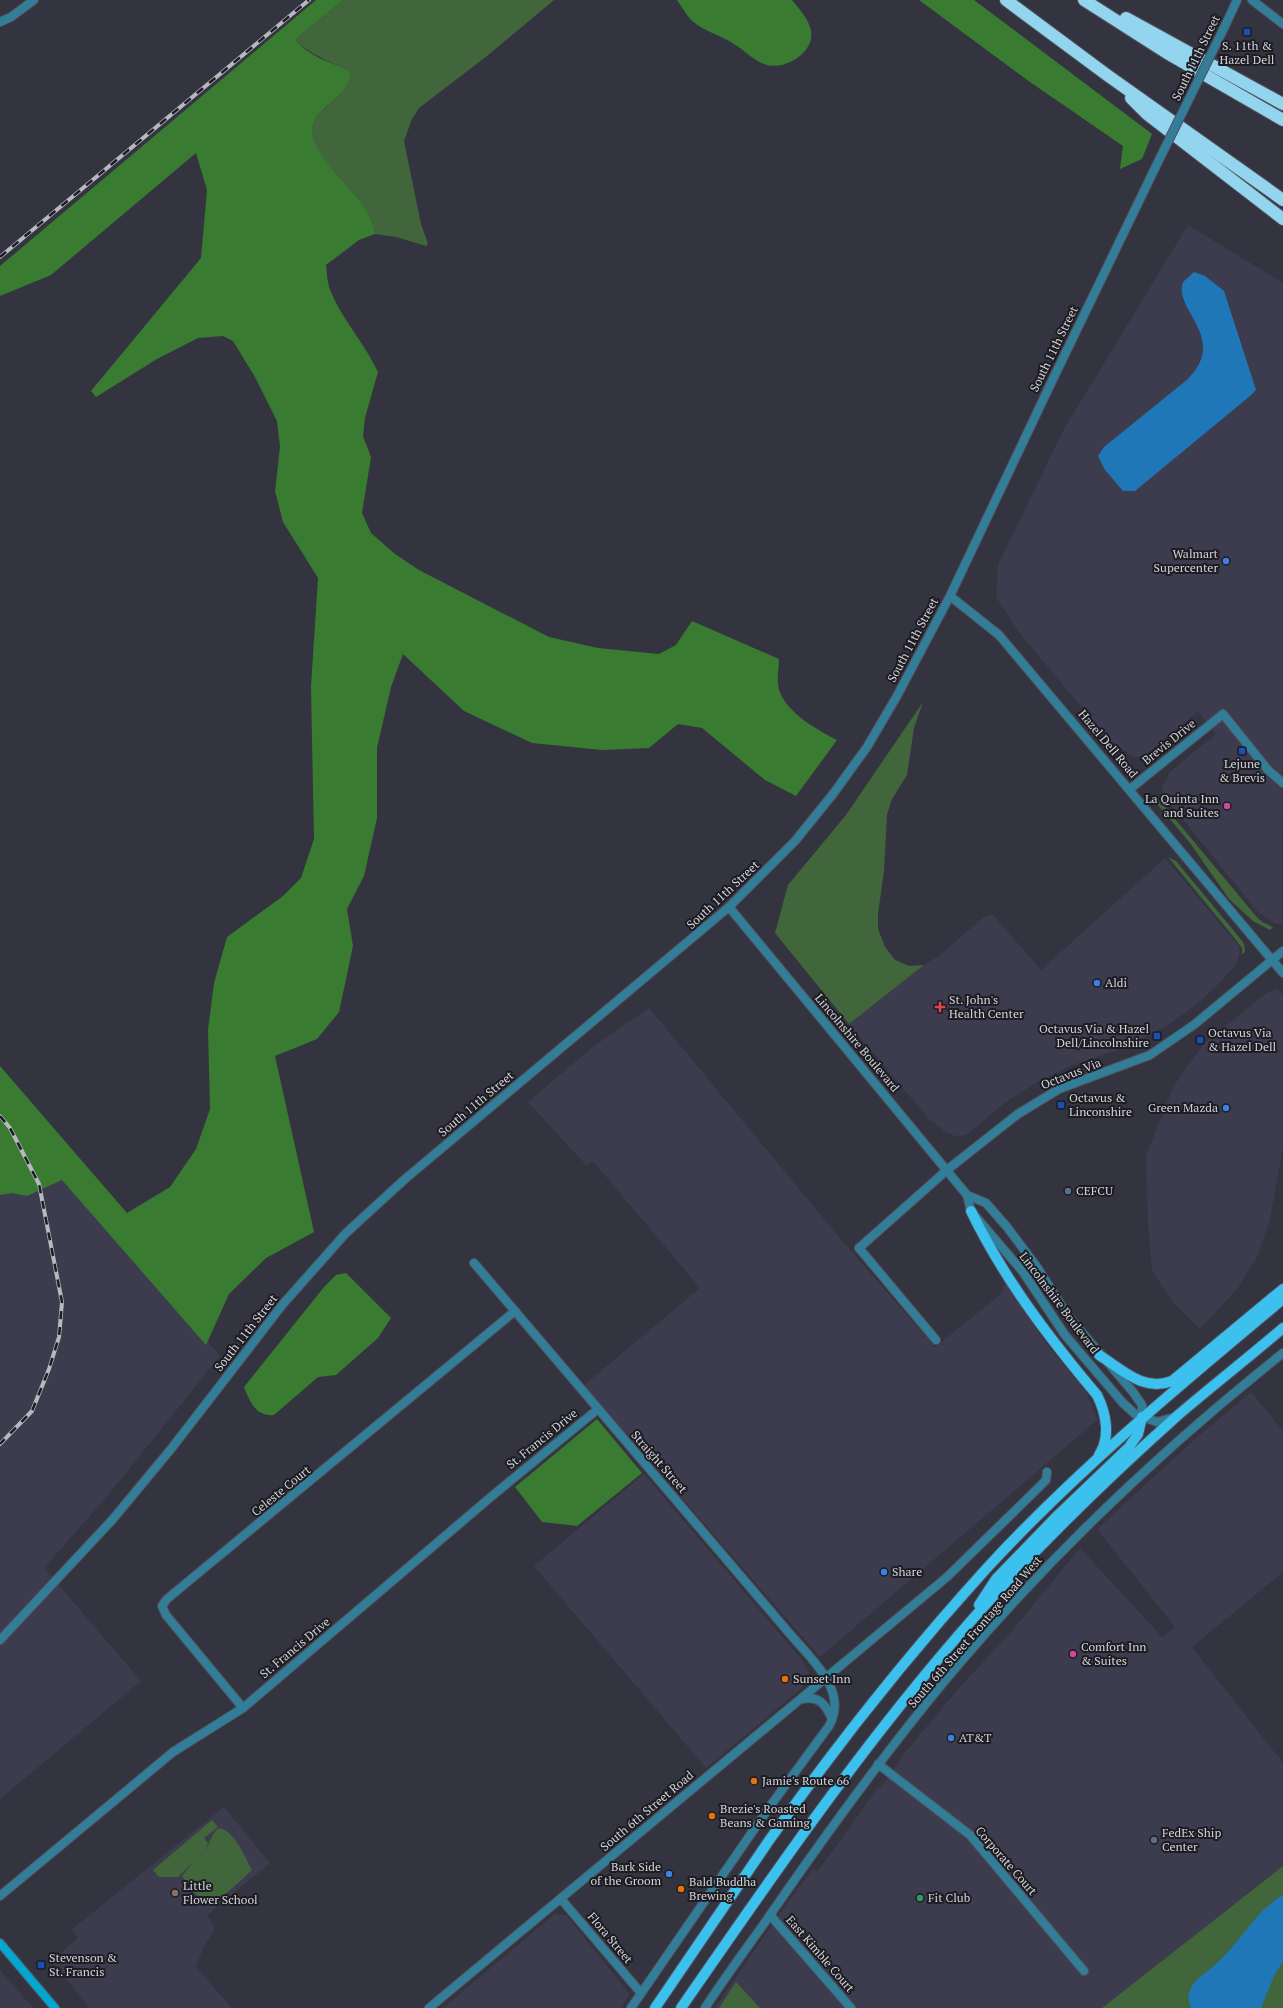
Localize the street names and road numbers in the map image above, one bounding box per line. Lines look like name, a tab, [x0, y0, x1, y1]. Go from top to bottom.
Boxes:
street label: South 11th Street	[1168, 12, 1223, 103]
street label: South 11th Street	[1026, 303, 1081, 394]
street label: South 11th Street	[884, 594, 941, 685]
street label: Hazel Dell Road	[1075, 706, 1142, 781]
street label: Brevis Drive	[1139, 716, 1198, 768]
street label: South 11th Street	[683, 857, 762, 932]
street label: Lincolnshire Boulevard	[812, 991, 903, 1095]
street label: Octavus Via	[1039, 1055, 1103, 1092]
street label: South 11th Street	[435, 1067, 517, 1139]
street label: Lincolnshire Boulevard	[1016, 1249, 1103, 1357]
street label: South 11th Street	[211, 1291, 281, 1374]
street label: St. Francis Drive	[503, 1405, 580, 1472]
street label: Straight Street	[628, 1427, 691, 1496]
street label: Celeste Court	[248, 1462, 314, 1519]
street label: South 6th Street Frontage Road West	[904, 1552, 1045, 1711]
street label: St. Francis Drive	[257, 1614, 333, 1681]
street label: South 6th Street Road	[597, 1767, 697, 1854]
street label: Corporate Court	[972, 1823, 1041, 1899]
street label: Flora Street	[585, 1909, 637, 1967]
street label: East Kimble Court	[783, 1912, 858, 1995]

